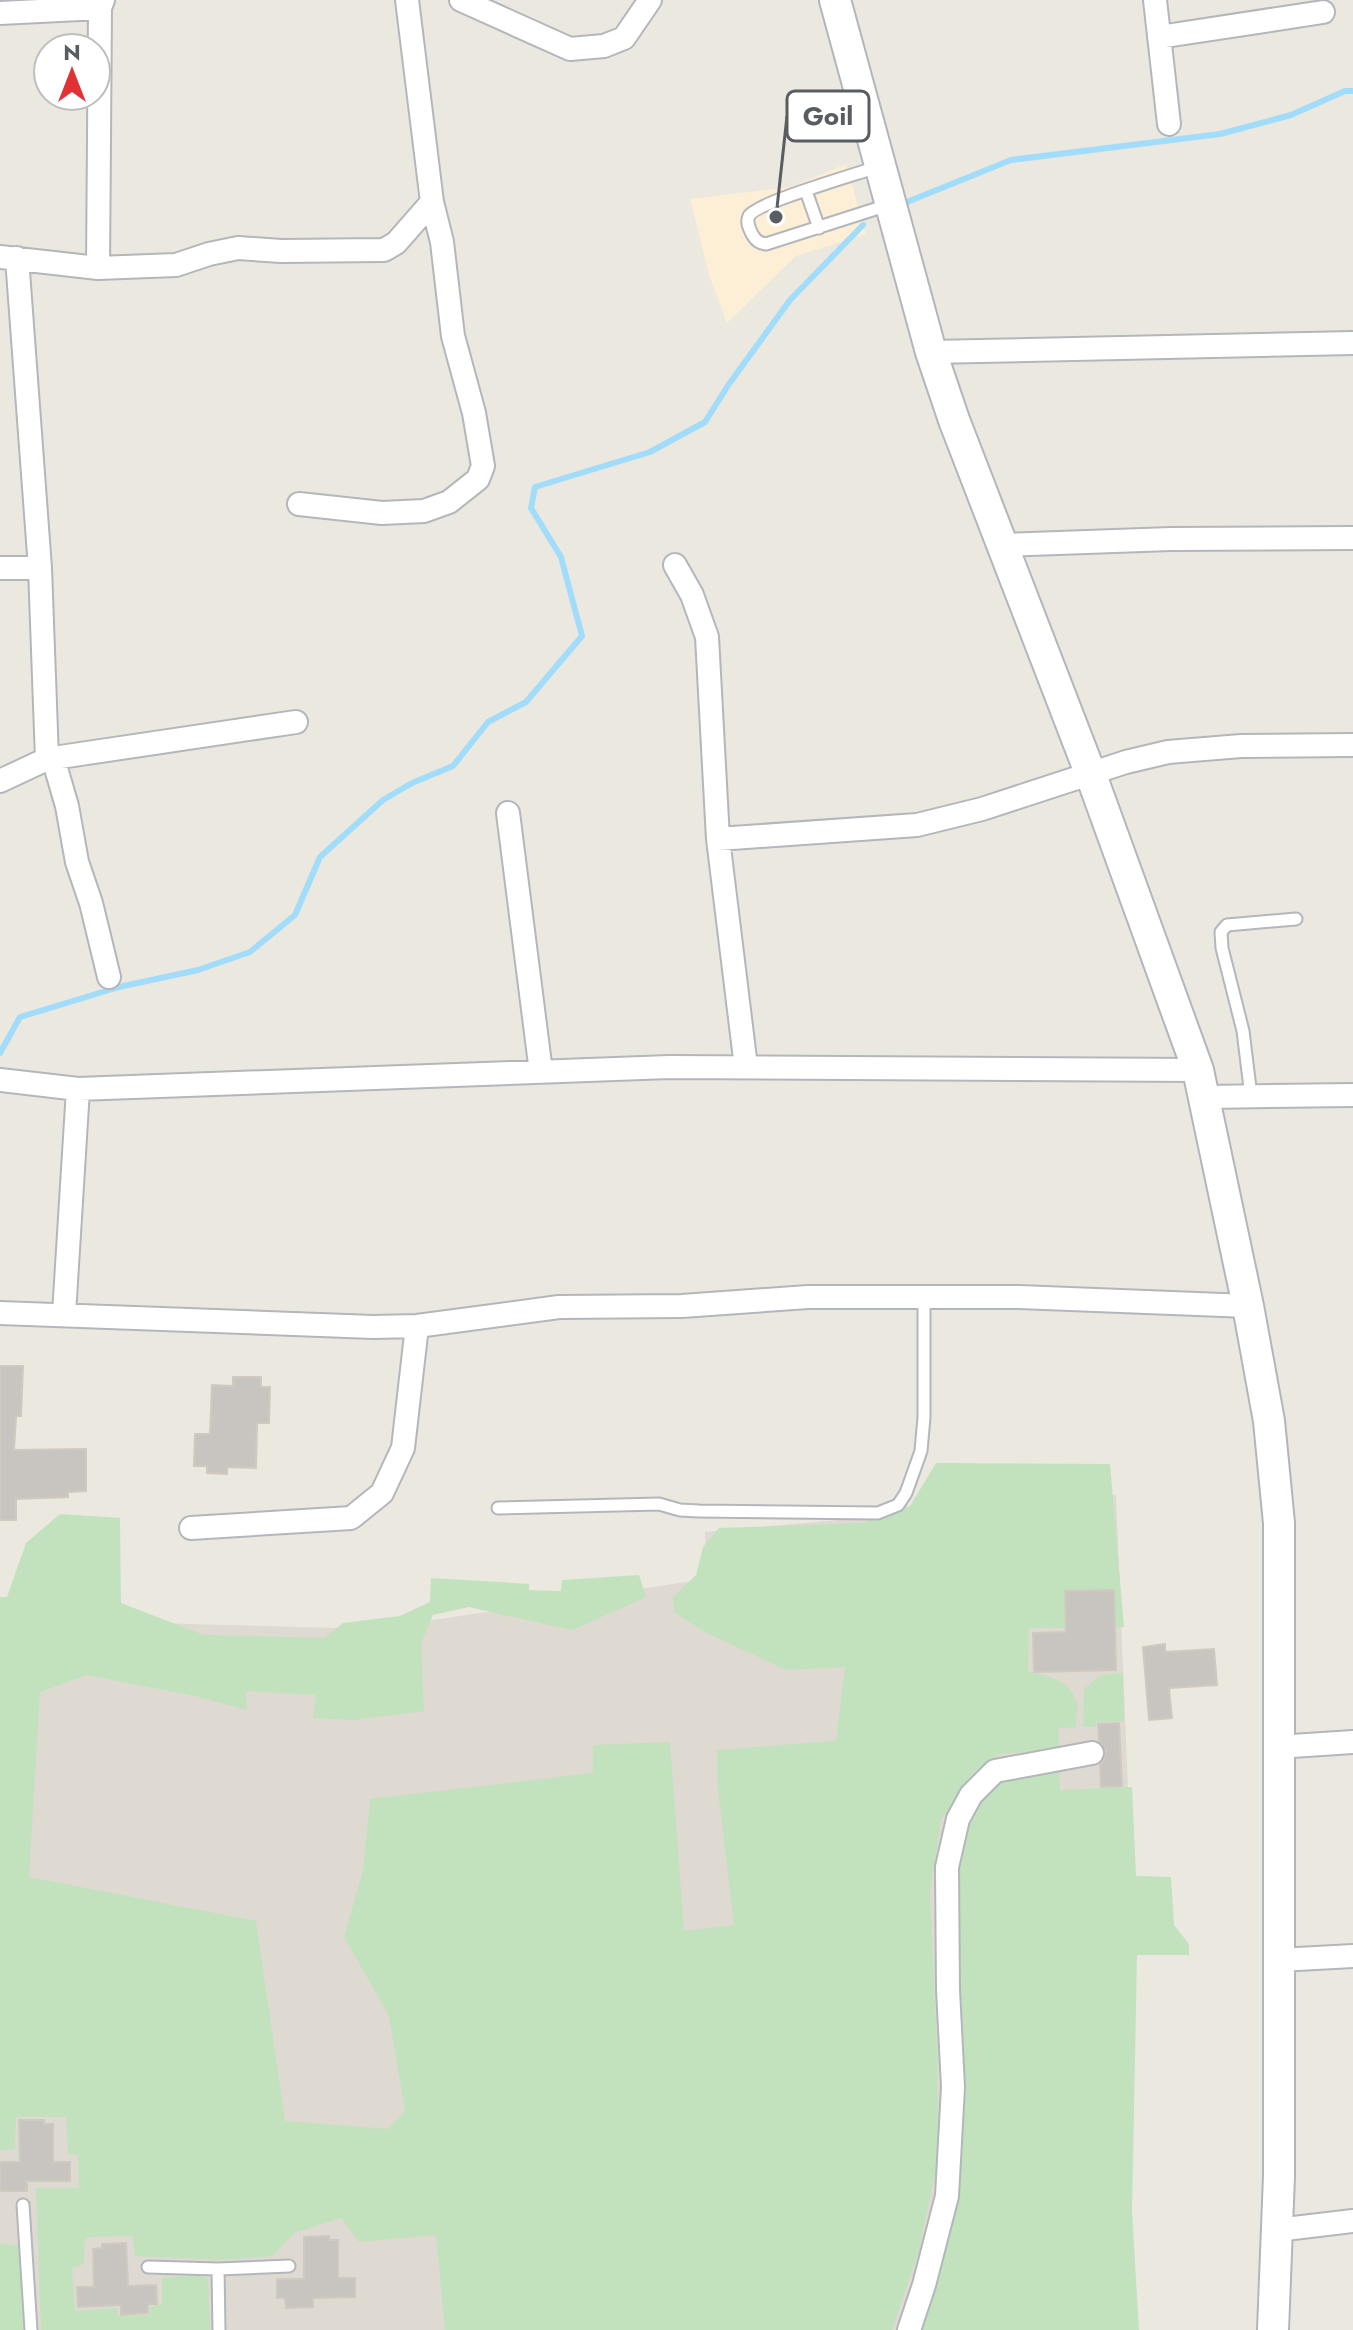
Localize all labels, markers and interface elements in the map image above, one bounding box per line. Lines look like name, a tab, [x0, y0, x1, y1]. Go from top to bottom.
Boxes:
north arrow	[32, 32, 112, 112]
text: N	[63, 36, 81, 68]
callout: Goil	[787, 91, 869, 141]
text: Goil	[803, 97, 853, 135]

